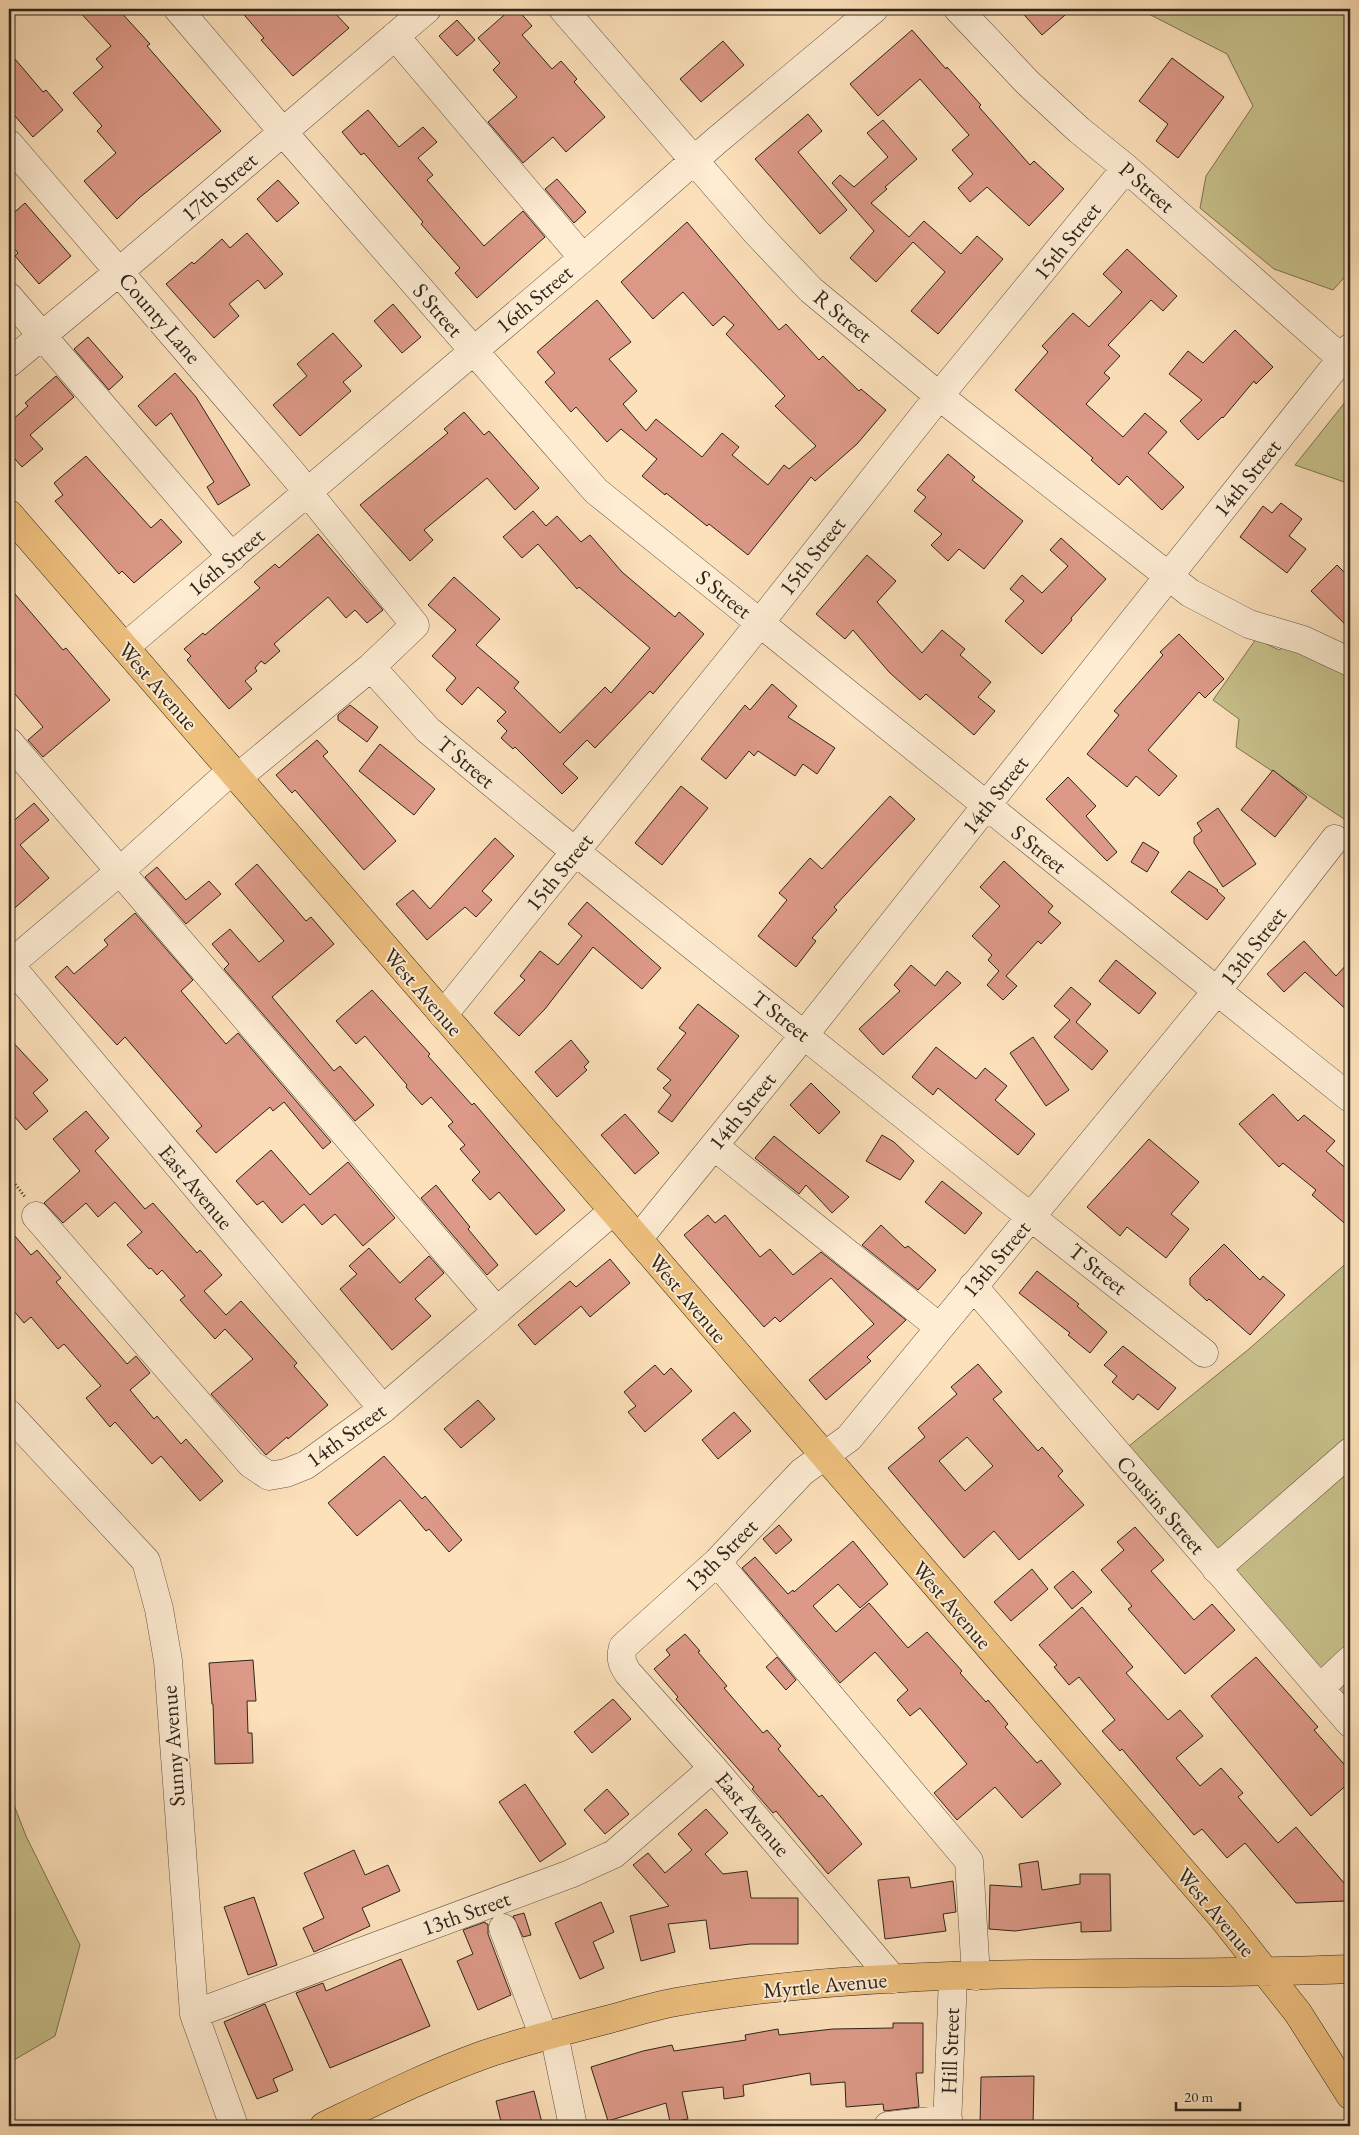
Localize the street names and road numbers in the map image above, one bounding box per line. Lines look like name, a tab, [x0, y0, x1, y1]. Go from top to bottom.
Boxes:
street label: 17th Street	[175, 146, 263, 228]
street label: P Street	[1113, 155, 1181, 219]
street label: 15th Street	[1027, 196, 1107, 286]
street label: 16th Street	[489, 258, 579, 340]
street label: County Lane	[112, 266, 208, 370]
street label: S Street	[406, 277, 470, 343]
street label: R Street	[807, 283, 879, 349]
street label: 14th Street	[1207, 433, 1287, 523]
street label: 15th Street	[772, 511, 852, 601]
street label: 16th Street	[181, 521, 271, 603]
street label: S Street	[690, 563, 758, 625]
street label: West Avenue	[112, 636, 205, 737]
street label: T Street	[431, 729, 501, 795]
street label: 14th Street	[955, 750, 1035, 840]
street label: S Street	[1005, 818, 1073, 880]
street label: 15th Street	[519, 827, 599, 917]
street label: 13th Street	[1213, 901, 1293, 991]
street label: West Avenue	[377, 942, 470, 1043]
street label: T Street	[745, 984, 817, 1048]
street label: 14th Street	[702, 1066, 782, 1156]
street label: East Avenue	[152, 1139, 240, 1236]
street label: 13th Street	[955, 1214, 1037, 1304]
street label: T Street	[1063, 1236, 1133, 1302]
street label: West Avenue	[642, 1247, 734, 1349]
street label: 14th Street	[300, 1396, 392, 1474]
street label: Cousins Street	[1110, 1449, 1212, 1561]
street label: 13th Street	[678, 1512, 764, 1598]
street label: West Avenue	[906, 1555, 999, 1656]
street label: Sunny Avenue	[154, 1684, 192, 1808]
street label: East Avenue	[709, 1766, 797, 1863]
street label: West Avenue	[1170, 1861, 1262, 1963]
street label: 13th Street	[418, 1884, 514, 1942]
street label: Myrtle Avenue	[762, 1965, 889, 2005]
street label: Hill Street	[934, 2007, 966, 2095]

